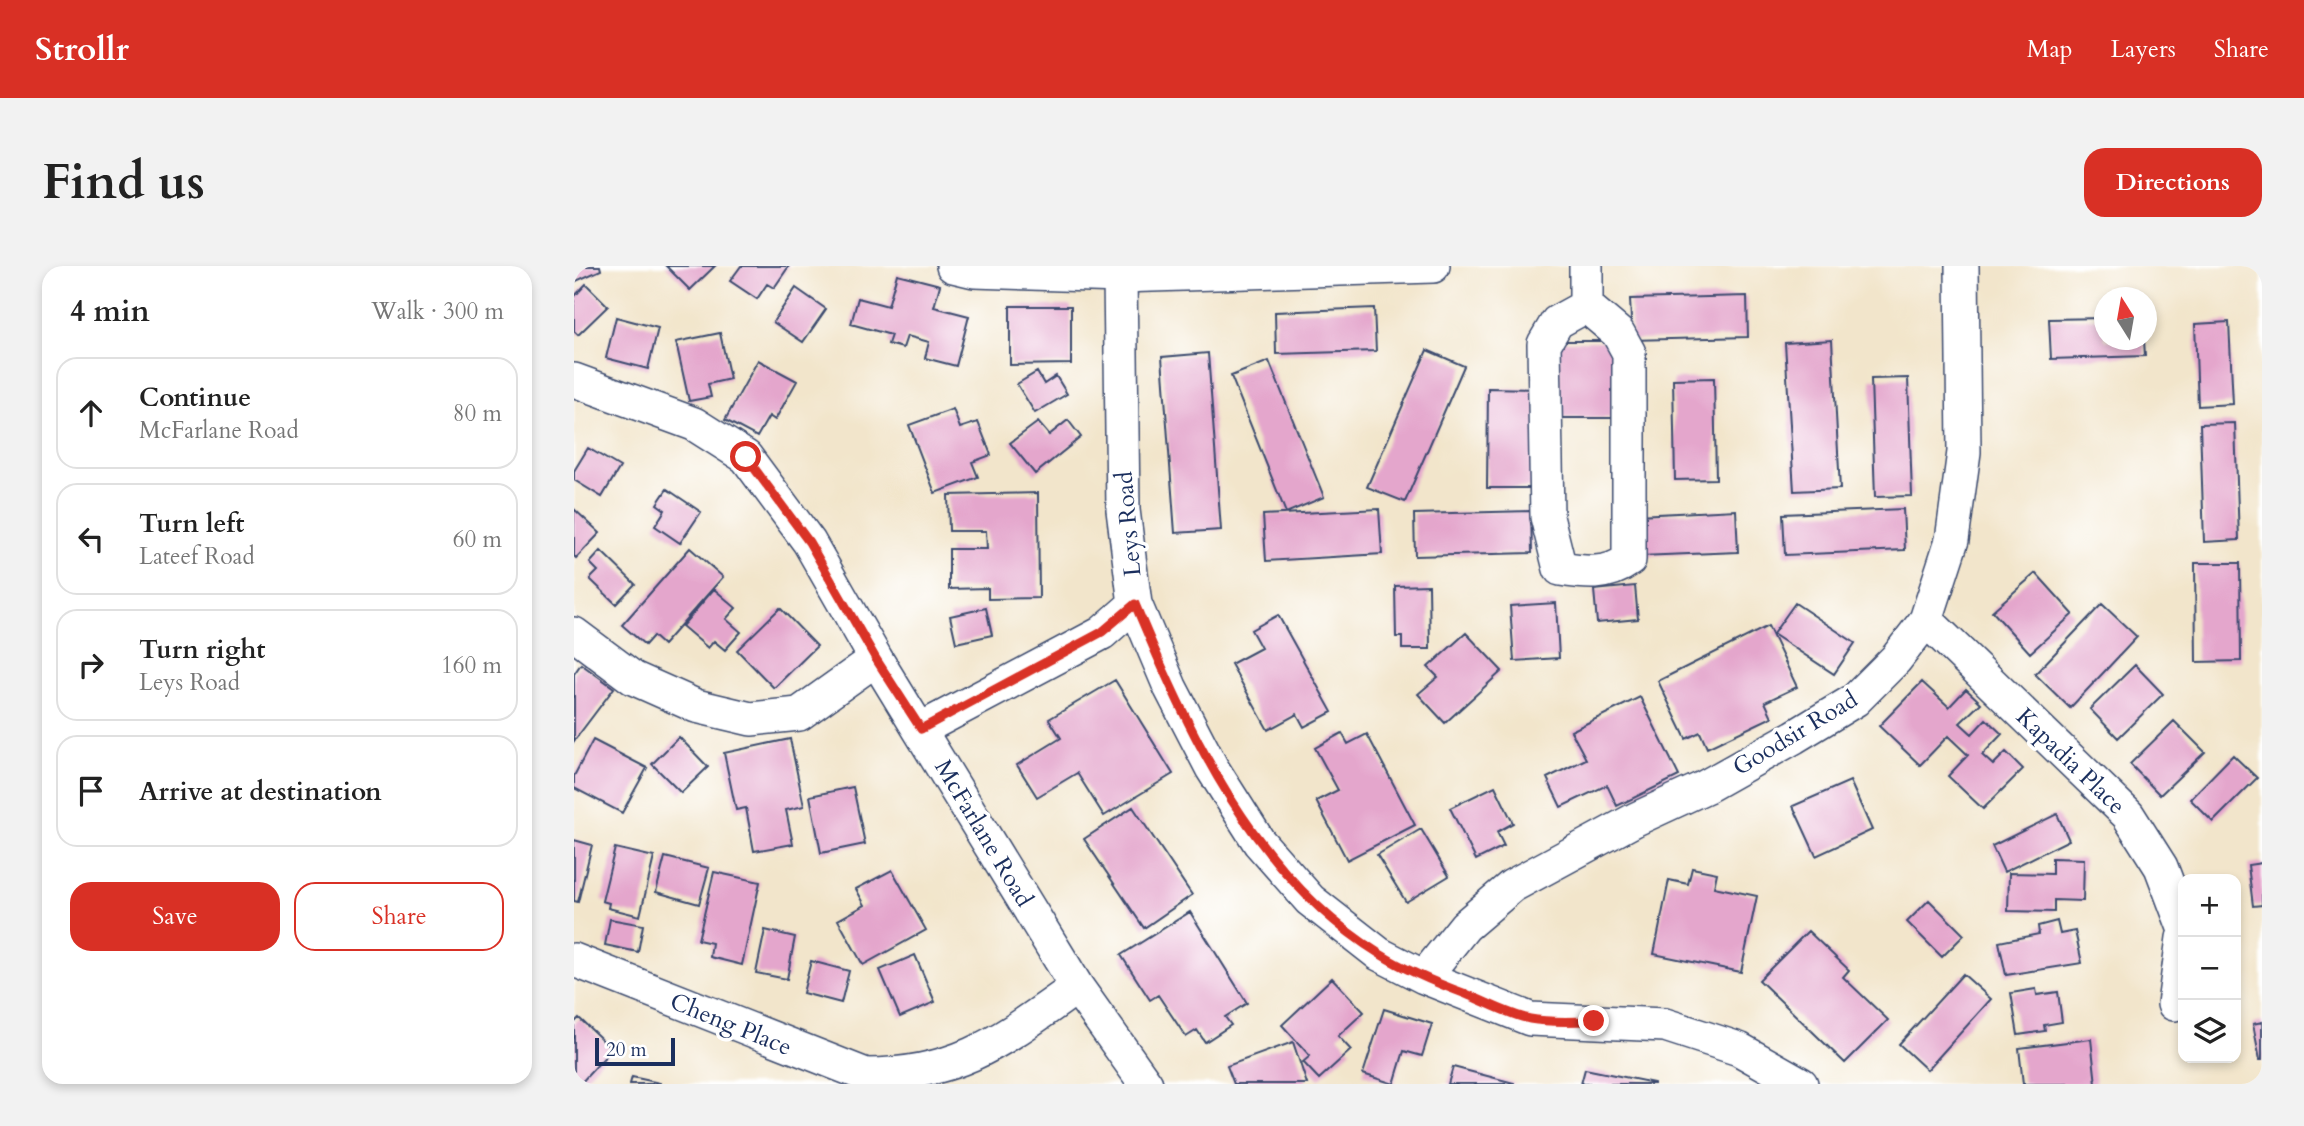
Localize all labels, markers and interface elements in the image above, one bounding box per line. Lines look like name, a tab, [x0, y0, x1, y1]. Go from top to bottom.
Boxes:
text: Strollr	[35, 27, 129, 72]
text: Map	[2027, 33, 2073, 66]
text: Layers	[2111, 33, 2176, 66]
text: Share	[2214, 33, 2269, 66]
button: Directions	[2084, 148, 2262, 217]
text: Find us	[42, 149, 205, 216]
north arrow	[2094, 287, 2157, 350]
text: 4 min	[70, 291, 150, 332]
text: Walk · 300 m	[371, 296, 504, 327]
text: Continue	[139, 380, 251, 415]
icon: ahead	[72, 394, 110, 432]
text: 80 m	[453, 398, 502, 429]
text: McFarlane Road	[139, 415, 299, 446]
route start	[730, 441, 761, 472]
street label: Leys Road	[1107, 470, 1150, 578]
text: Turn left	[139, 506, 244, 541]
icon: left	[72, 520, 110, 558]
text: 60 m	[453, 524, 502, 555]
text: Lateef Road	[139, 541, 255, 572]
text: Turn right	[139, 632, 266, 667]
icon: right	[72, 646, 110, 684]
text: 160 m	[441, 650, 502, 681]
text: Leys Road	[139, 667, 240, 698]
street label: Goodsir Road	[1727, 683, 1864, 784]
street label: Kapadia Place	[2009, 701, 2133, 822]
street label: McFarlane Road	[927, 753, 1041, 913]
icon: arrive	[72, 772, 110, 810]
text: Arrive at destination	[139, 774, 382, 809]
map controls	[2178, 874, 2241, 1063]
button: +	[2178, 874, 2241, 937]
button: Save	[70, 882, 280, 951]
button: Share	[294, 882, 504, 951]
button: −	[2178, 937, 2241, 1000]
street label: Cheng Place	[665, 985, 797, 1064]
button: layers	[2178, 1000, 2241, 1063]
route end	[1578, 1005, 1609, 1036]
scale bar	[595, 1035, 676, 1067]
text: 20 m	[606, 1037, 647, 1063]

